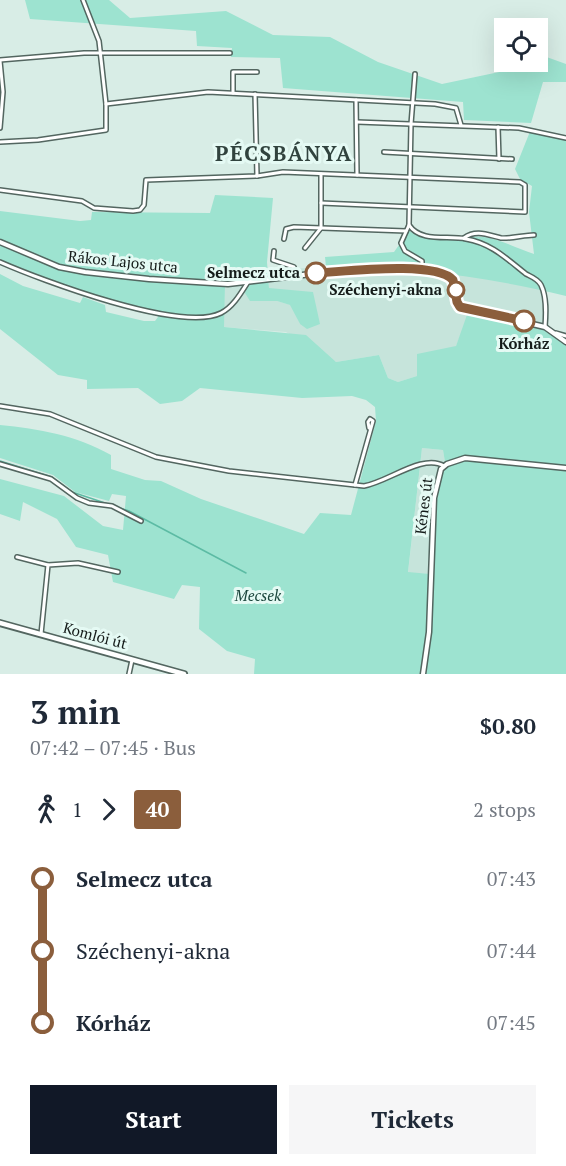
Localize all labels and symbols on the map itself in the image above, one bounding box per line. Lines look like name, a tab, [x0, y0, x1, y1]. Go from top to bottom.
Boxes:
district label: PÉCSBÁNYA	[215, 139, 353, 167]
street label: Rákos Lajos utca	[67, 245, 179, 277]
place label: Selmecz utca	[207, 262, 301, 282]
marker: Selmecz utca	[305, 262, 327, 284]
place label: Széchenyi-akna	[329, 279, 443, 299]
marker: Széchenyi-akna	[447, 281, 465, 299]
marker: Kórház	[513, 310, 535, 332]
place label: Kórház	[498, 333, 550, 353]
street label: Kénes út	[410, 476, 436, 536]
park label: Mecsek	[234, 585, 282, 605]
street label: Komlói út	[61, 617, 130, 653]

